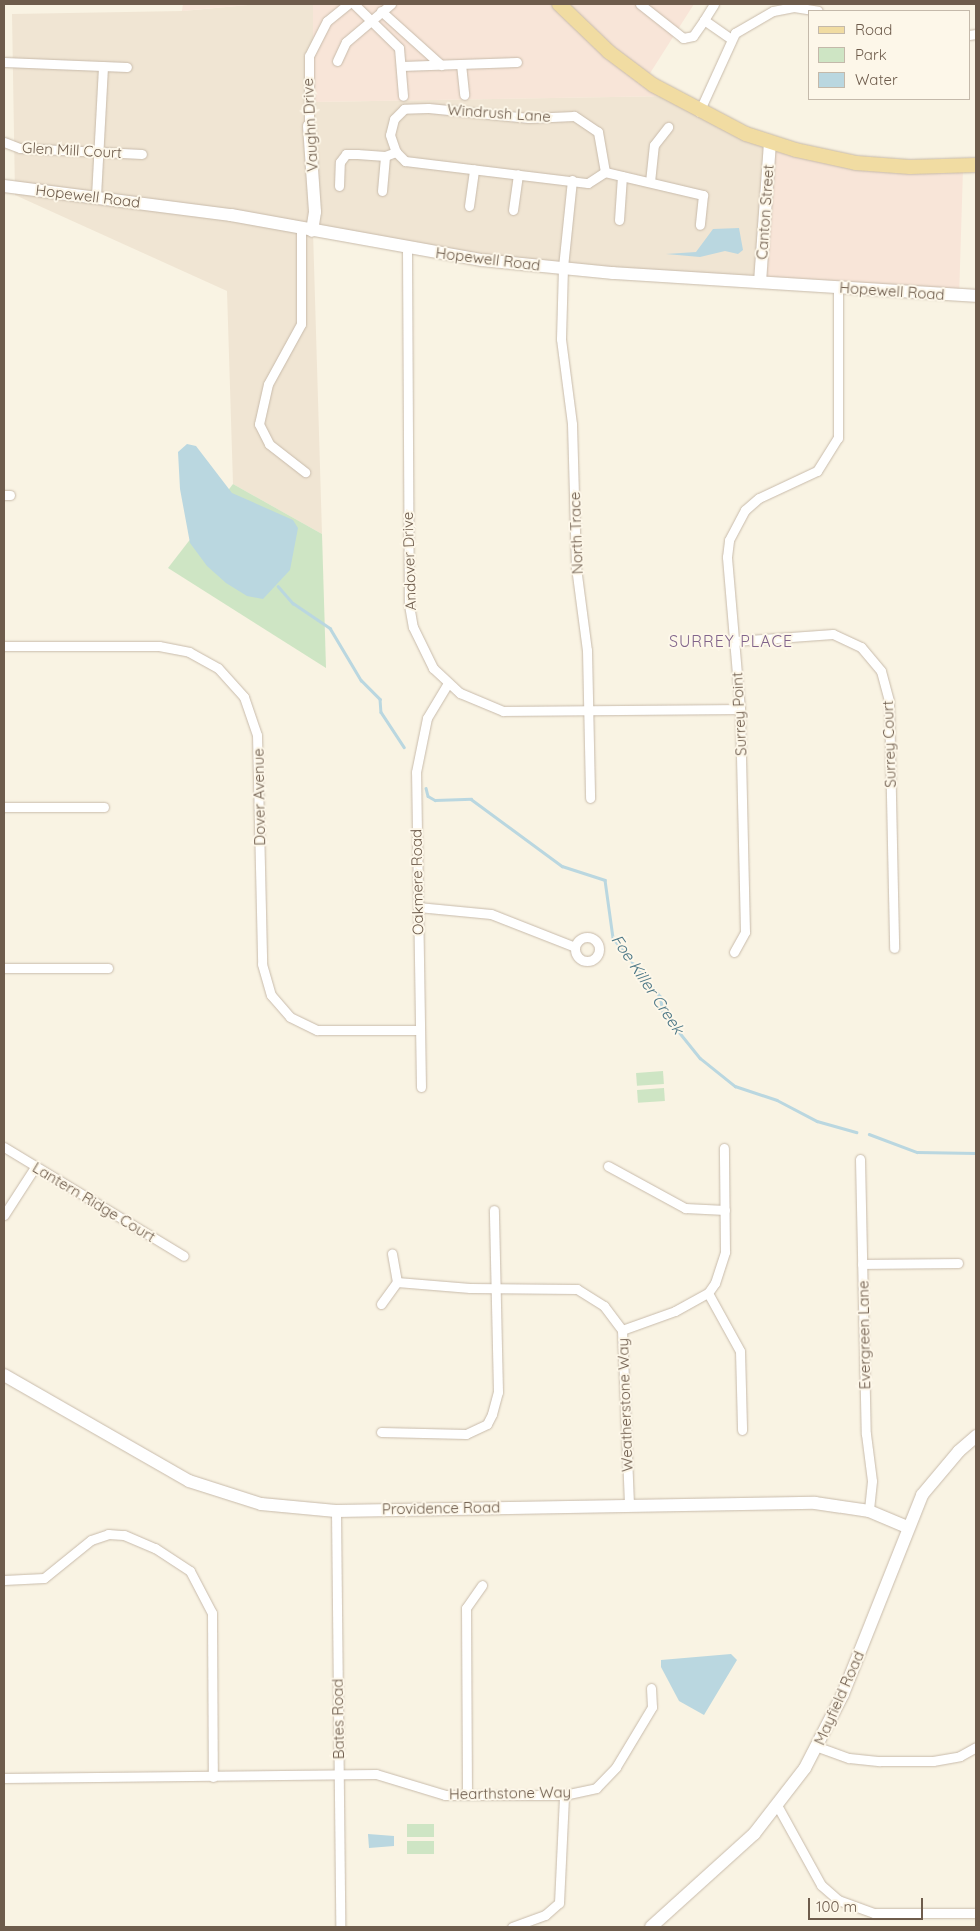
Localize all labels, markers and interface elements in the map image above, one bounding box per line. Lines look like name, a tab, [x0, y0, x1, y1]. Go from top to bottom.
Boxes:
legend	[808, 10, 970, 100]
text: Road	[855, 20, 892, 39]
text: Park	[855, 45, 887, 64]
text: Water	[855, 70, 898, 89]
street label: Vaughn Drive	[299, 78, 321, 172]
street label: Windrush Lane	[447, 100, 551, 126]
street label: Glen Mill Court	[22, 138, 122, 162]
street label: Canton Street	[753, 164, 777, 260]
street label: Hopewell Road	[35, 181, 141, 211]
street label: Hopewell Road	[435, 244, 541, 274]
street label: Hopewell Road	[839, 278, 945, 304]
street label: North Trace	[566, 491, 586, 575]
street label: Andover Drive	[398, 511, 420, 611]
district label: SURREY PLACE	[667, 631, 795, 651]
street label: Surrey Point	[728, 672, 750, 756]
street label: Surrey Court	[878, 700, 900, 788]
street label: Dover Avenue	[249, 748, 269, 846]
street label: Oakmere Road	[407, 829, 427, 935]
water label: Foe Killer Creek	[608, 931, 688, 1037]
street label: Lantern Ridge Court	[29, 1158, 159, 1246]
street label: Evergreen Lane	[854, 1280, 874, 1390]
street label: Weatherstone Way	[614, 1338, 636, 1472]
street label: Providence Road	[382, 1498, 500, 1518]
street label: Mayfield Road	[810, 1648, 868, 1748]
street label: Bates Road	[328, 1679, 348, 1759]
street label: Hearthstone Way	[449, 1783, 571, 1803]
scale bar	[810, 1888, 925, 1920]
text: 100 m	[816, 1897, 857, 1916]

